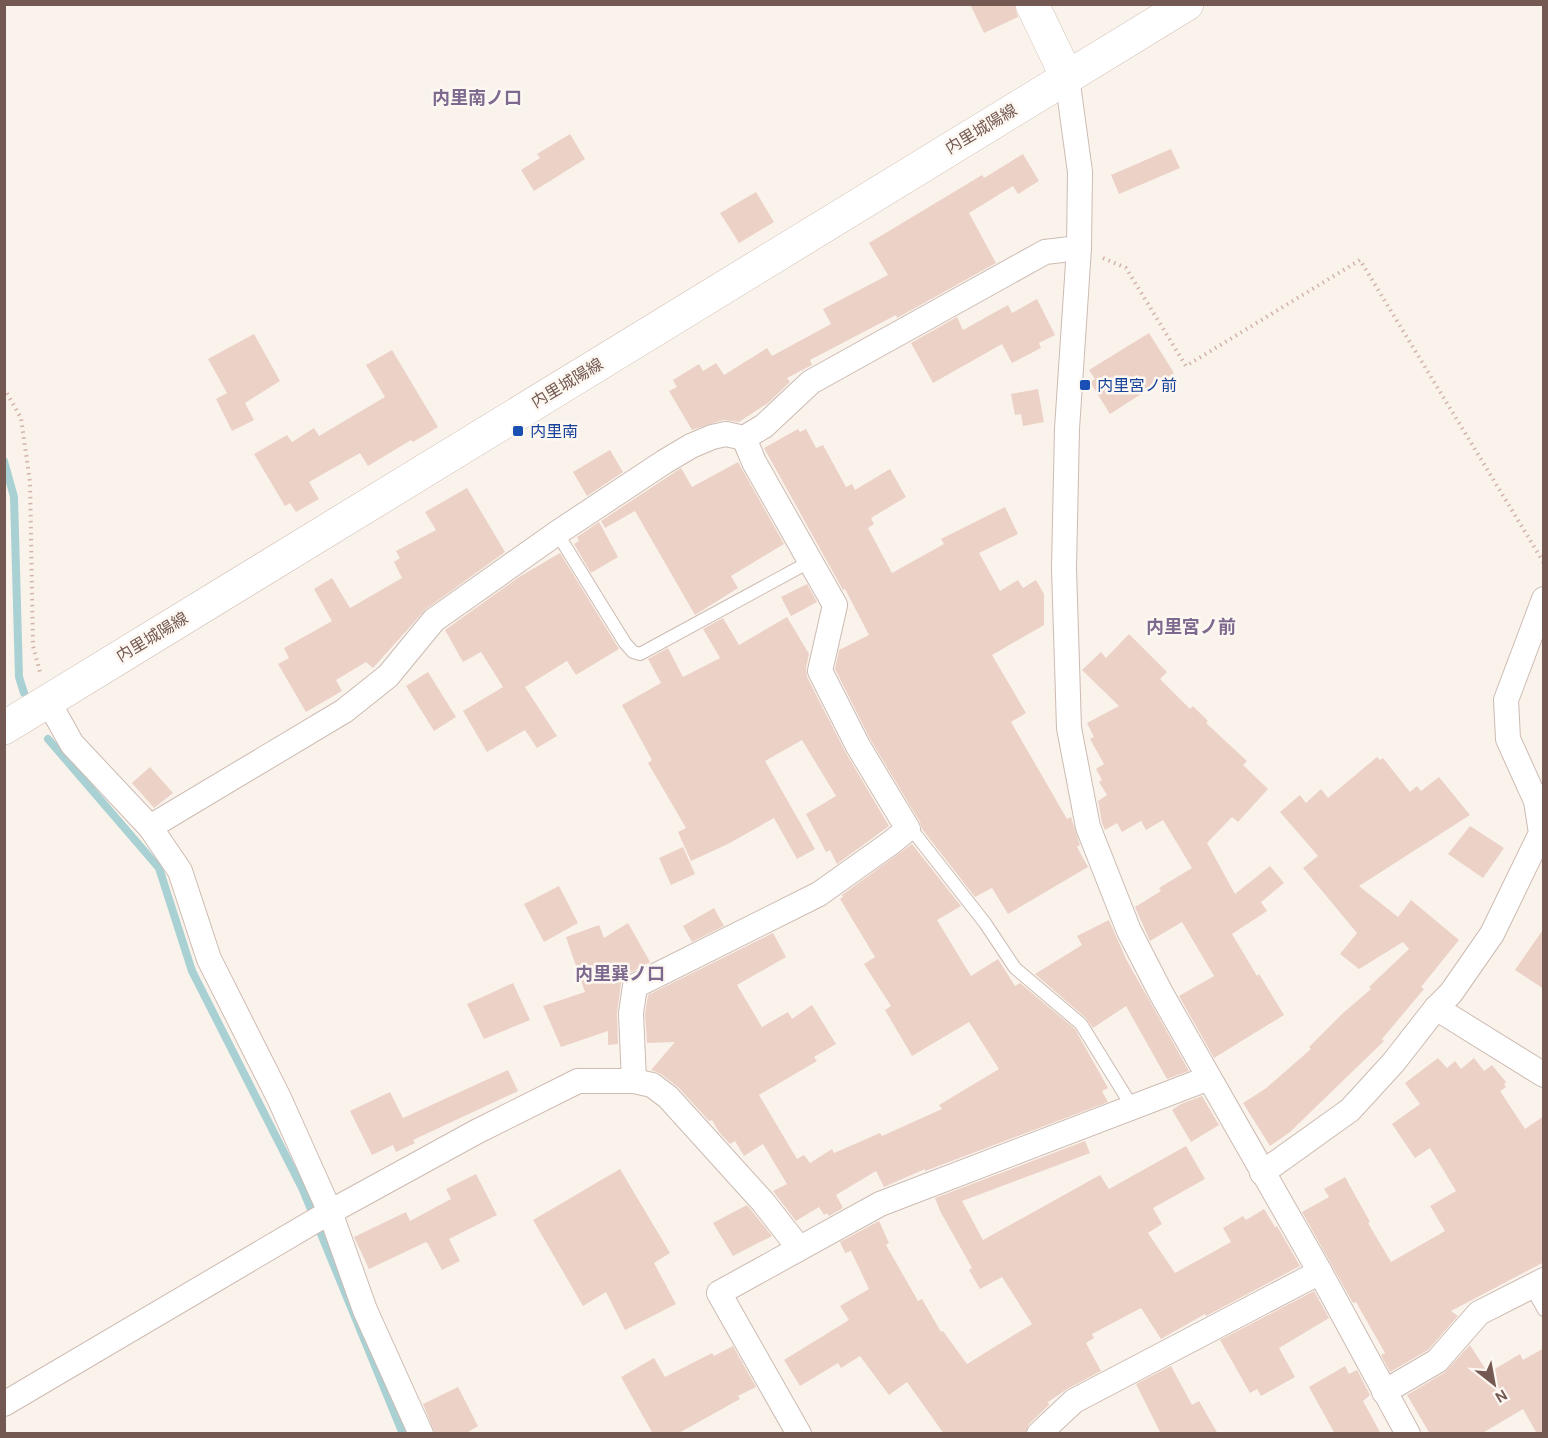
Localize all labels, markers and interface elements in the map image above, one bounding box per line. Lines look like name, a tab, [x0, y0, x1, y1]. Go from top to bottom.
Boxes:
district label: 内里南ノ口	[432, 87, 522, 109]
street label: 内里城陽線	[942, 100, 1020, 158]
street label: 内里城陽線	[528, 354, 606, 412]
place label: 内里宮ノ前	[1097, 376, 1177, 395]
marker: 内里宮ノ前	[1078, 378, 1092, 392]
place label: 内里南	[530, 422, 578, 441]
marker: 内里南	[511, 424, 525, 438]
street label: 内里城陽線	[113, 608, 191, 666]
district label: 内里宮ノ前	[1146, 616, 1236, 638]
district label: 内里巽ノ口	[575, 963, 665, 985]
north arrow	[1464, 1354, 1524, 1414]
text: N	[1492, 1385, 1511, 1408]

